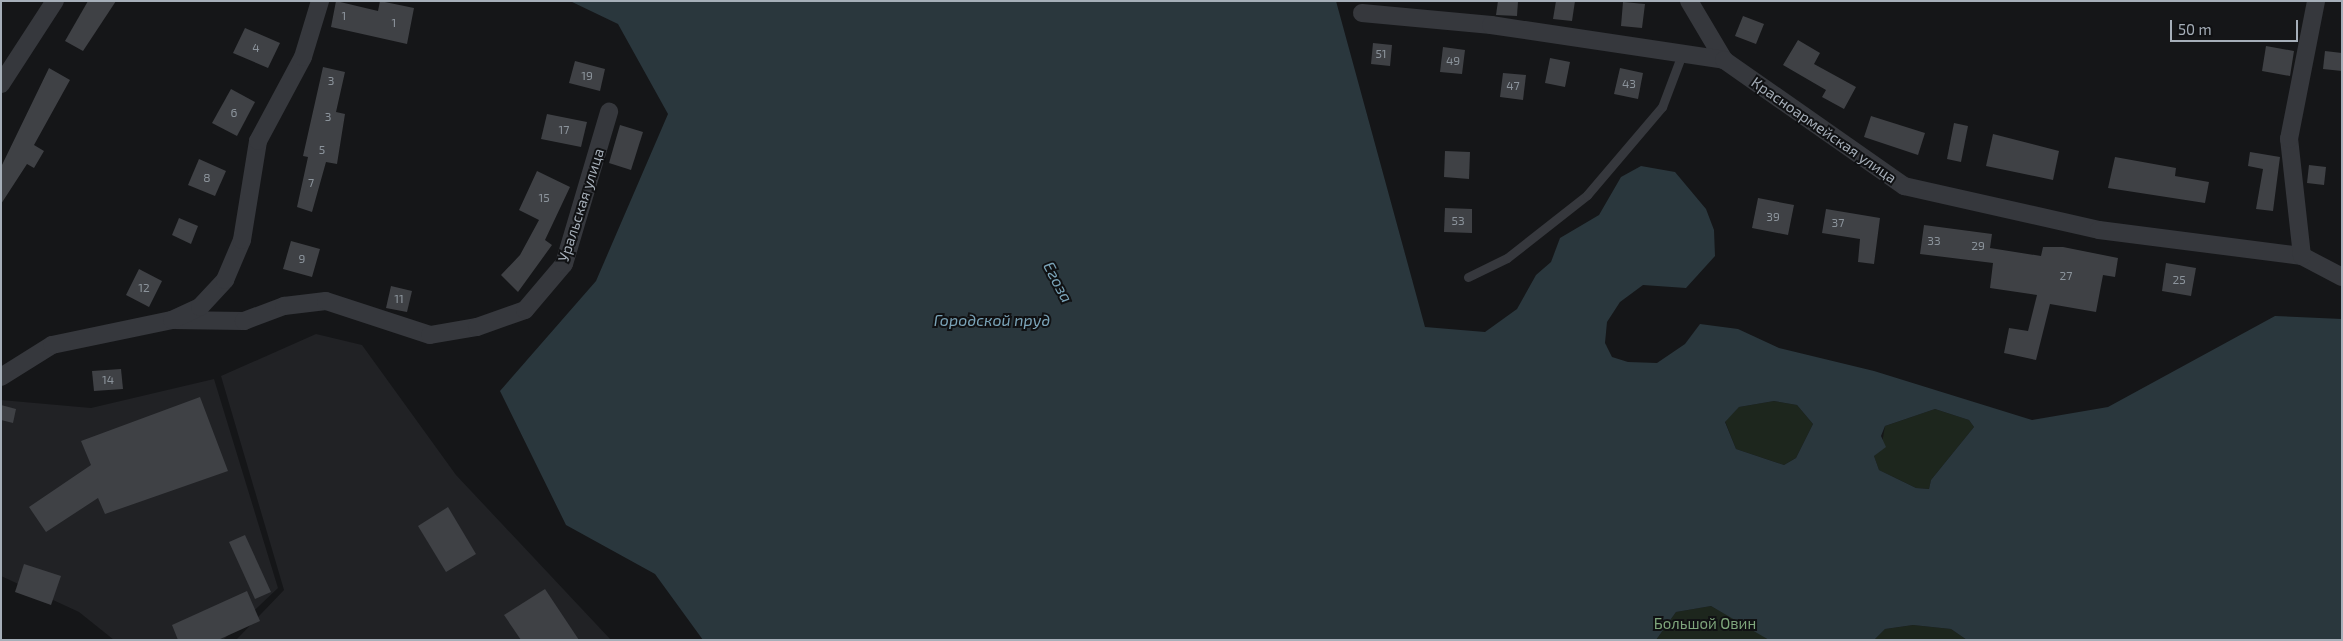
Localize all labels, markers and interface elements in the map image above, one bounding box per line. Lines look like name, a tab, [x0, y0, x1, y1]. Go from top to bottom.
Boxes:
house number: 1	[342, 9, 346, 23]
scale bar	[2173, 10, 2300, 42]
house number: 1	[392, 16, 396, 30]
text: 50 m	[2178, 20, 2212, 38]
house number: 4	[252, 41, 260, 55]
house number: 51	[1375, 47, 1387, 61]
house number: 49	[1446, 54, 1460, 68]
house number: 19	[581, 69, 593, 83]
street label: Красноармейская улица	[1748, 73, 1900, 187]
house number: 3	[328, 74, 334, 88]
house number: 43	[1622, 77, 1636, 91]
house number: 47	[1506, 79, 1520, 93]
house number: 6	[231, 106, 237, 120]
house number: 3	[325, 110, 331, 124]
house number: 17	[559, 123, 569, 137]
house number: 5	[319, 143, 325, 157]
street label: Уральская улица	[554, 146, 608, 264]
house number: 8	[203, 171, 211, 185]
house number: 7	[308, 176, 314, 190]
house number: 15	[538, 191, 550, 205]
house number: 39	[1766, 210, 1780, 224]
house number: 53	[1451, 214, 1465, 228]
house number: 37	[1832, 216, 1844, 230]
house number: 33	[1927, 234, 1941, 248]
house number: 29	[1971, 239, 1985, 253]
house number: 9	[299, 252, 305, 266]
water label: Егоза	[1039, 258, 1077, 306]
house number: 27	[2060, 269, 2072, 283]
house number: 25	[2172, 273, 2186, 287]
house number: 12	[138, 281, 150, 295]
house number: 11	[394, 292, 404, 306]
water label: Городской пруд	[934, 310, 1050, 330]
house number: 14	[102, 373, 114, 387]
park label: Большой Овин	[1654, 615, 1756, 633]

